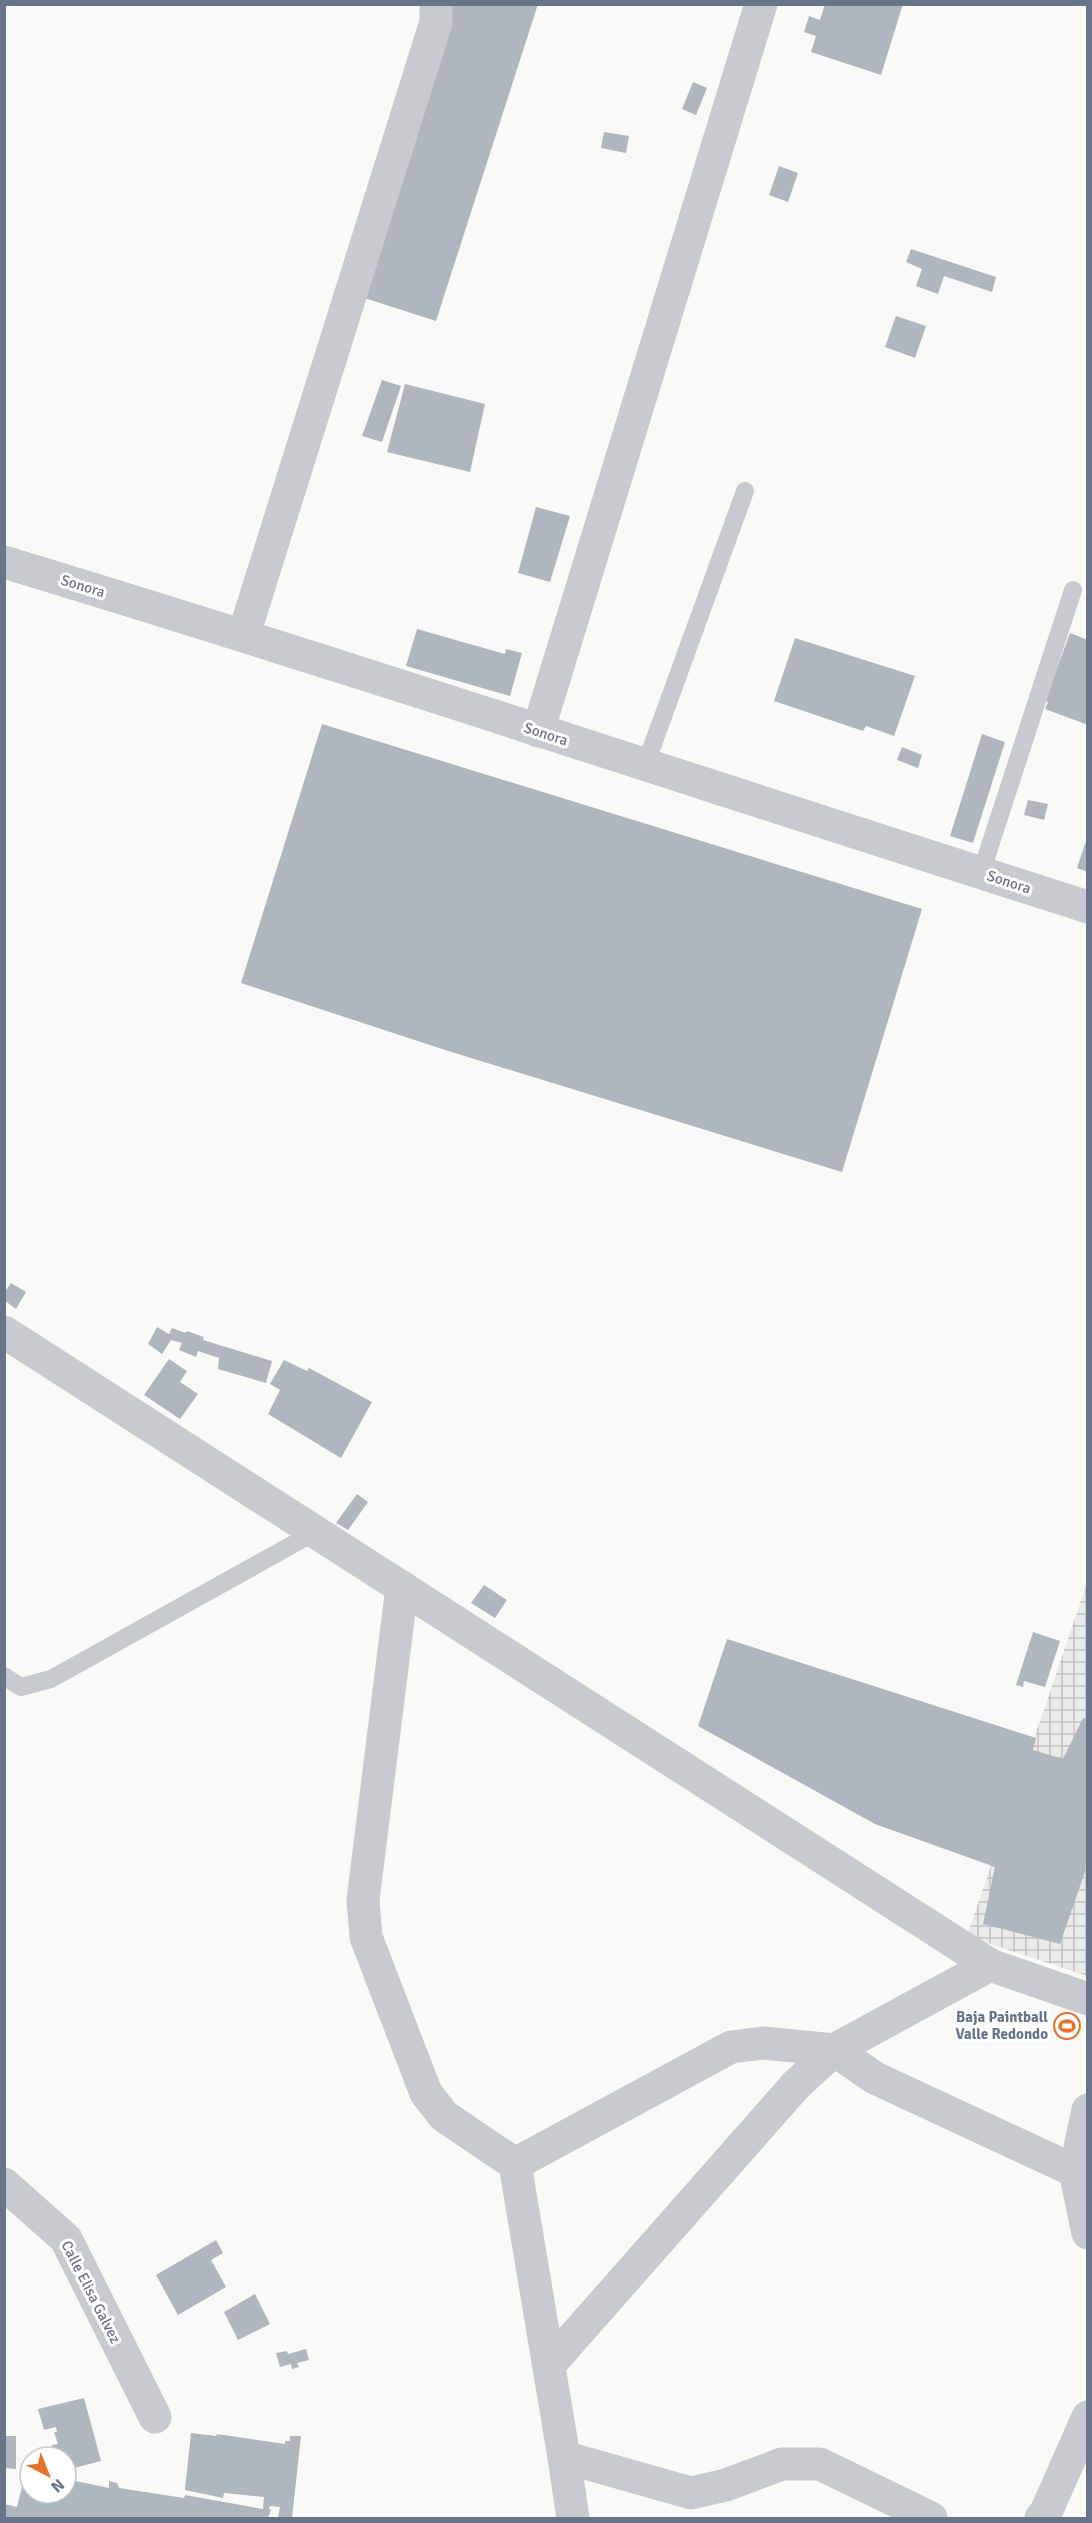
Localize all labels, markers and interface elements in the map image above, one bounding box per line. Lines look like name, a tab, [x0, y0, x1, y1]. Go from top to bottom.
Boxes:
street label: Sonora	[59, 571, 107, 601]
street label: Sonora	[522, 718, 570, 750]
street label: Sonora	[985, 866, 1033, 898]
place label: Baja Paintball Valle Redondo	[955, 2008, 1048, 2043]
sports icon: Baja Paintball Valle Redondo	[1052, 2011, 1082, 2041]
street label: Calle Elisa Galvez	[57, 2238, 125, 2346]
north arrow	[18, 2445, 78, 2505]
text: N	[47, 2474, 68, 2497]

